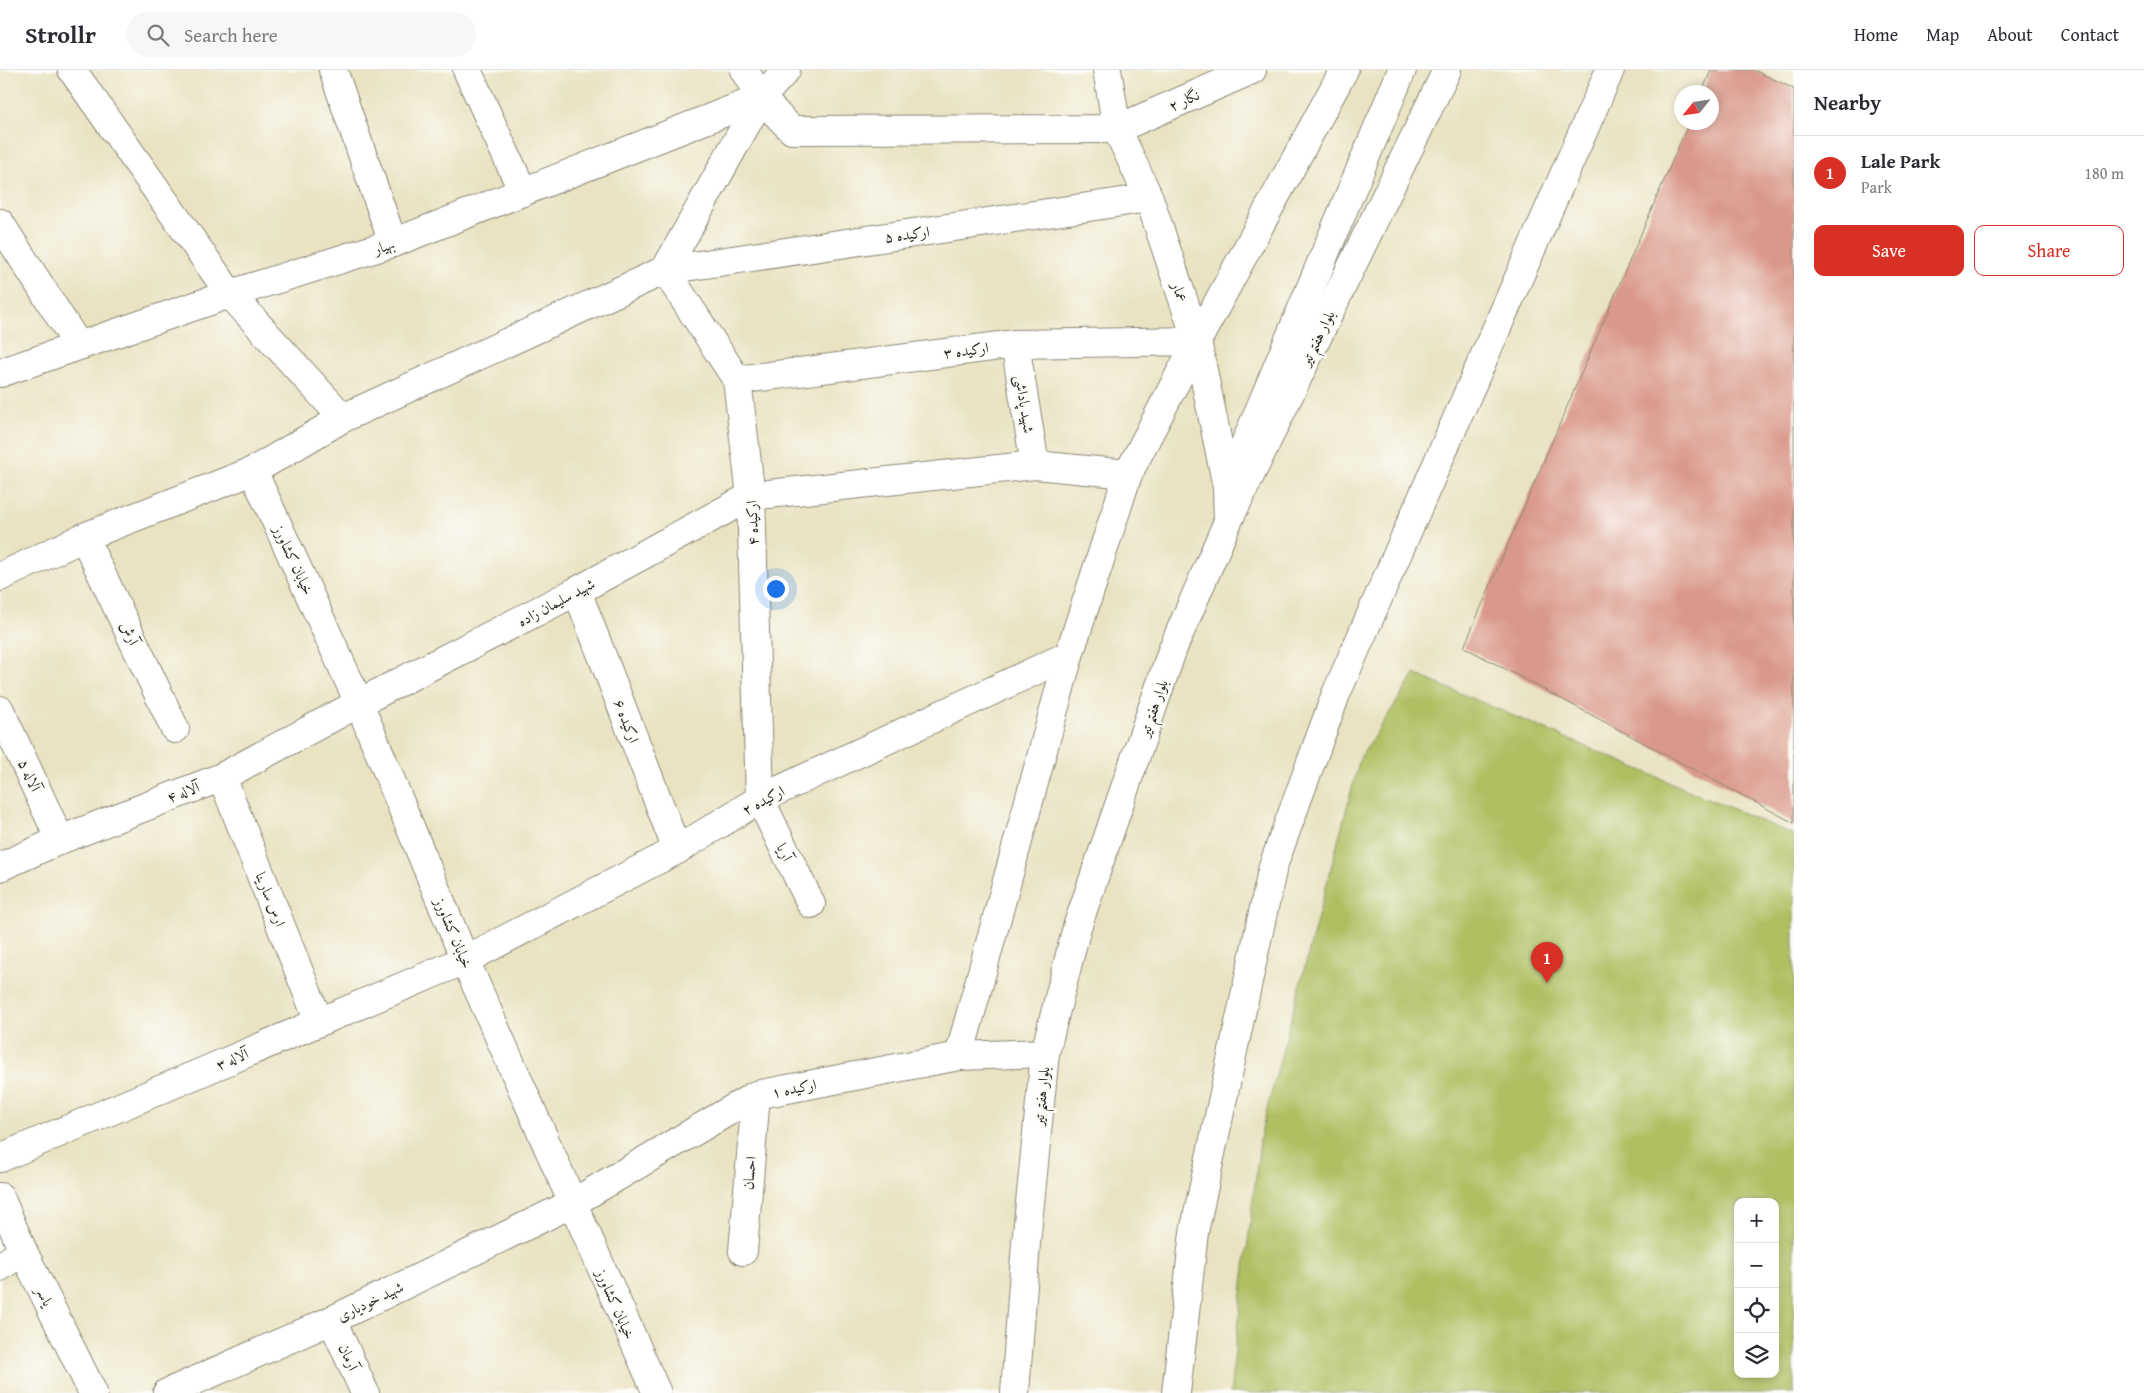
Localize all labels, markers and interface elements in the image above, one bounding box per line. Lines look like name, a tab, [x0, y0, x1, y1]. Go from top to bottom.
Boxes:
search box	[126, 12, 476, 57]
text: Strollr	[25, 17, 96, 52]
icon: search	[144, 21, 172, 49]
text: Search here	[184, 21, 278, 49]
text: Home	[1854, 21, 1898, 48]
text: Map	[1926, 21, 1959, 48]
text: About	[1987, 21, 2033, 48]
text: Contact	[2061, 21, 2119, 48]
street label: نگار ۲	[1165, 84, 1203, 116]
north arrow	[1674, 85, 1719, 130]
text: Nearby	[1814, 87, 1881, 118]
text: Lale Park	[1861, 147, 1940, 175]
text: 1	[1826, 161, 1834, 185]
text: 180 m	[2084, 161, 2124, 185]
text: Park	[1861, 175, 1892, 199]
street label: ارکیده ۵	[883, 220, 931, 248]
button: Save	[1814, 225, 1964, 276]
button: Share	[1974, 225, 2124, 276]
street label: بهیار	[369, 233, 397, 260]
street label: عمار	[1166, 277, 1193, 305]
street label: بلوار هفتم تیر	[1294, 307, 1344, 373]
street label: ارکیده ۳	[942, 336, 990, 364]
street label: شهید پاداشی	[1009, 373, 1040, 435]
street label: ارکیده ۴	[741, 500, 763, 546]
street label: خیابان کشاورز	[268, 520, 319, 598]
street label: شهید سلیمان زاده	[514, 573, 598, 631]
your location	[763, 576, 789, 602]
street label: آرش	[115, 618, 145, 650]
street label: بلوار هفتم تیر	[1133, 676, 1177, 743]
street label: ارکیده ۶	[609, 696, 645, 746]
street label: آلاله ۵	[13, 756, 47, 796]
street label: آلاله ۴	[164, 776, 204, 808]
street label: ارکیده ۲	[738, 780, 788, 820]
street label: آریا	[772, 840, 799, 866]
street label: ارس سارینا	[251, 869, 291, 929]
street label: خیابان کشاورز	[429, 893, 478, 972]
pin: 1	[1531, 942, 1563, 983]
street label: آلاله ۳	[213, 1042, 253, 1075]
street label: بلوار هفتم تیر	[1027, 1065, 1060, 1129]
street label: ارکیده ۱	[770, 1073, 818, 1103]
street label: احسان	[737, 1155, 761, 1191]
map controls	[1734, 1198, 1779, 1378]
button: +	[1734, 1198, 1779, 1243]
button: −	[1734, 1243, 1779, 1288]
street label: خیابان کشاورز	[590, 1264, 641, 1342]
street label: شهید خودیاری	[333, 1276, 407, 1326]
street label: یاسر	[30, 1281, 59, 1311]
button: locate	[1734, 1288, 1779, 1333]
button: layers	[1734, 1333, 1779, 1378]
street label: آرمان	[334, 1340, 365, 1375]

